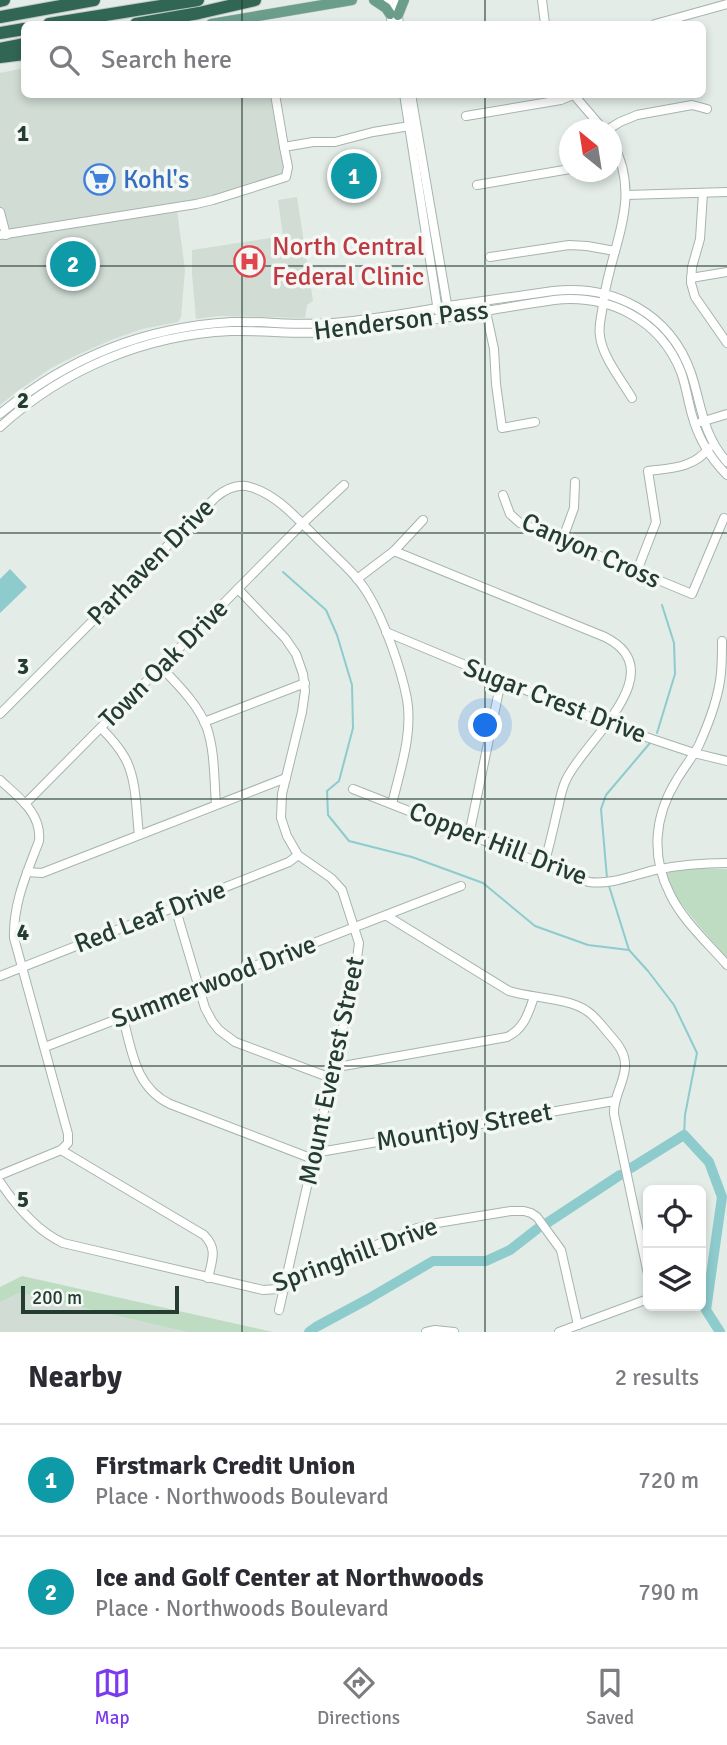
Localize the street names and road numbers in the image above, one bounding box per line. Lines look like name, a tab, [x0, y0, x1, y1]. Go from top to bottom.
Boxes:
street label: Henderson Pass	[312, 294, 490, 348]
street label: Parhaven Drive	[81, 492, 221, 632]
street label: Canyon Cross	[517, 506, 665, 596]
street label: Town Oak Drive	[93, 593, 235, 735]
street label: Sugar Crest Drive	[459, 651, 651, 751]
street label: Copper Hill Drive	[404, 795, 592, 893]
street label: Red Leaf Drive	[70, 873, 230, 961]
street label: Summerwood Drive	[107, 928, 321, 1036]
street label: Mount Everest Street	[292, 954, 372, 1188]
street label: Mountjoy Street	[373, 1096, 555, 1158]
street label: Springhill Drive	[268, 1210, 442, 1300]

